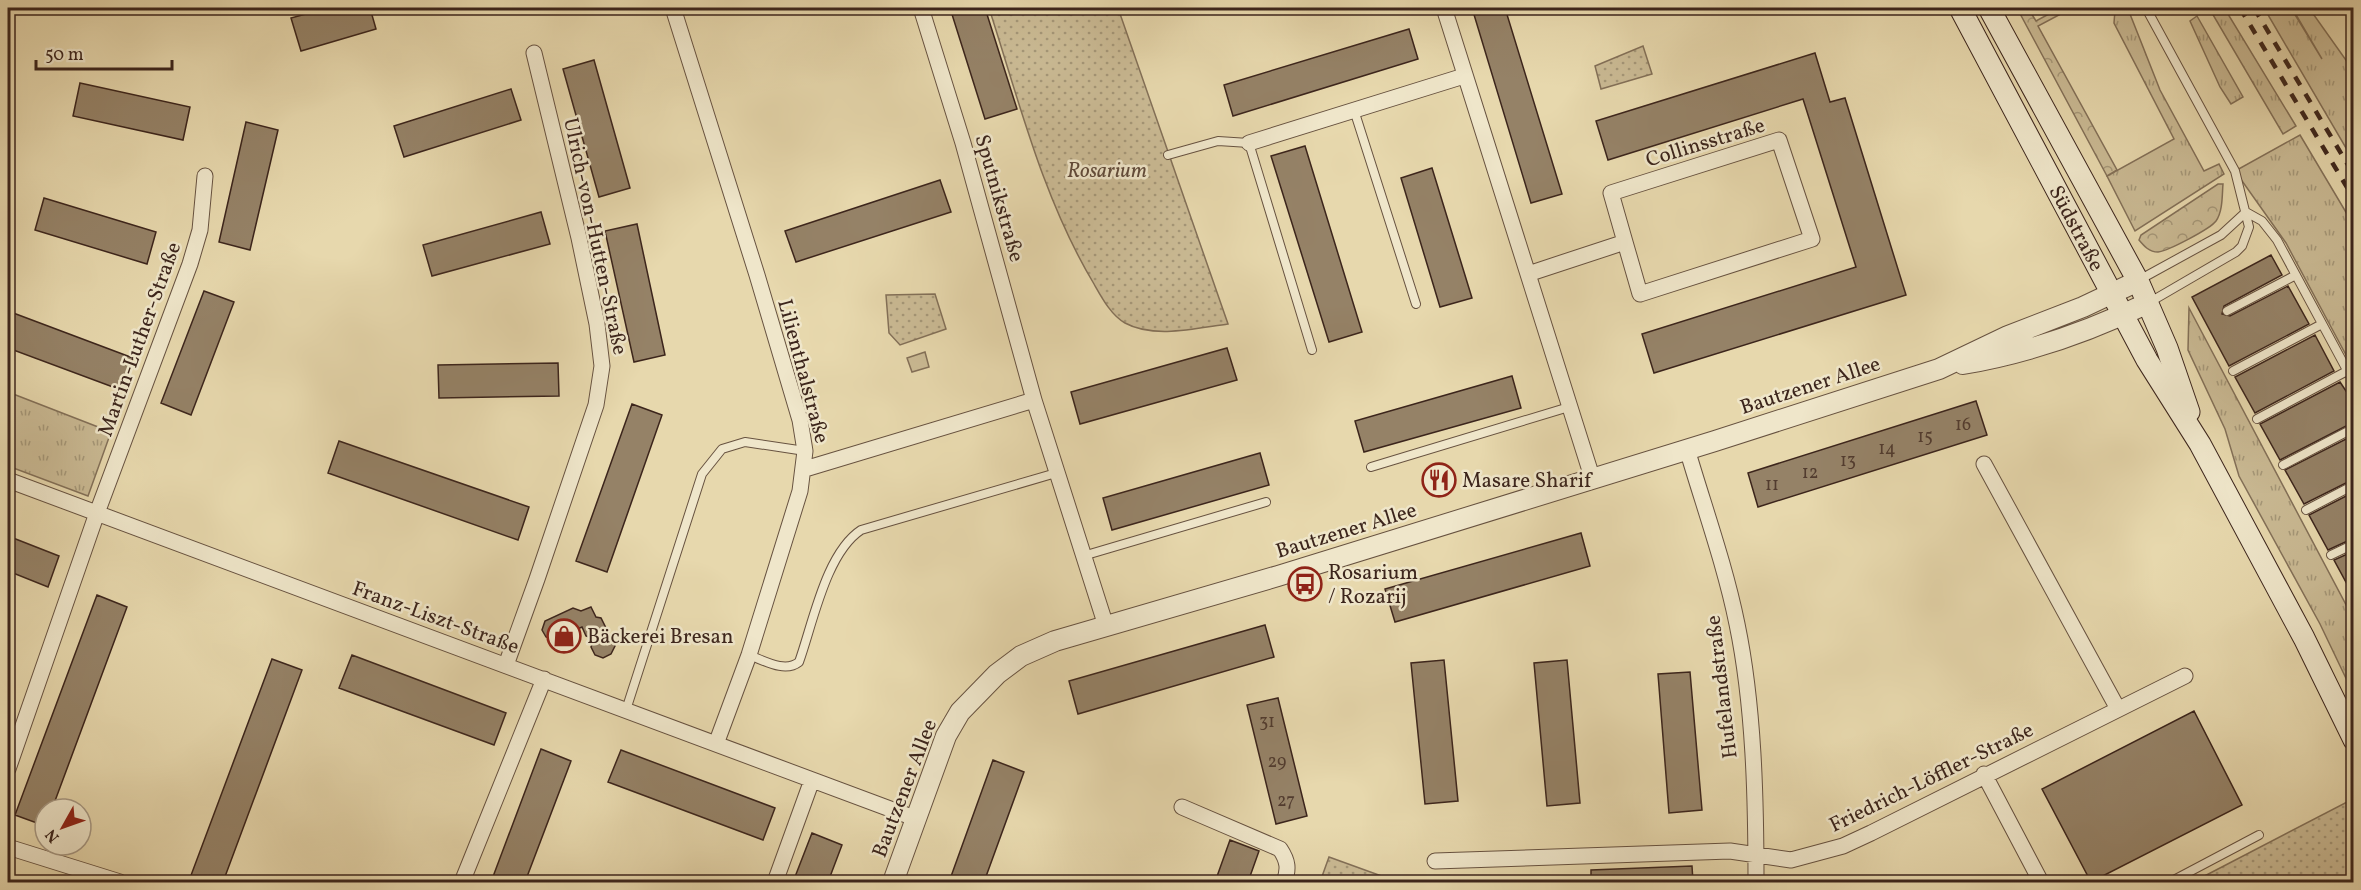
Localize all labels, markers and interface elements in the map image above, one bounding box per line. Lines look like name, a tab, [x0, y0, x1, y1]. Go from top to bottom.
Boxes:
scale bar	[36, 33, 172, 71]
text: 50 m	[45, 43, 84, 68]
street label: Collinsstraße	[1642, 112, 1769, 175]
street label: Ulrich-von-Hutten-Straße	[555, 115, 634, 358]
street label: Sputnikstraße	[967, 131, 1031, 266]
park label: Rosarium	[1067, 157, 1147, 186]
street label: Südstraße	[2041, 181, 2110, 277]
street label: Martin-Luther-Straße	[92, 238, 189, 441]
street label: Lilienthalstraße	[769, 296, 836, 447]
street label: Bautzener Allee	[1737, 350, 1884, 423]
house number: 16	[1955, 413, 1971, 438]
house number: 15	[1917, 425, 1933, 450]
house number: 14	[1878, 437, 1896, 462]
house number: 13	[1840, 449, 1856, 474]
house number: 12	[1802, 461, 1818, 486]
restaurant icon: Masare Sharif	[1421, 462, 1457, 498]
place label: Masare Sharif	[1462, 467, 1593, 496]
house number: 11	[1765, 473, 1779, 498]
street label: Bautzener Allee	[1272, 496, 1421, 567]
place label: Rosarium / Rozarij	[1328, 559, 1418, 612]
bus stop icon: Rosarium / Rozarij	[1287, 566, 1323, 602]
street label: Franz-Liszt-Straße	[348, 575, 523, 662]
street label: Hufelandstraße	[1699, 614, 1746, 760]
shop icon: Bäckerei Bresan	[546, 618, 582, 654]
place label: Bäckerei Bresan	[587, 623, 734, 652]
house number: 31	[1259, 710, 1275, 735]
street label: Bautzener Allee	[866, 715, 945, 862]
street label: Friedrich-Löffler-Straße	[1825, 716, 2039, 840]
house number: 29	[1268, 750, 1286, 775]
house number: 27	[1277, 789, 1295, 814]
north arrow	[33, 797, 93, 857]
text: N	[41, 824, 65, 847]

